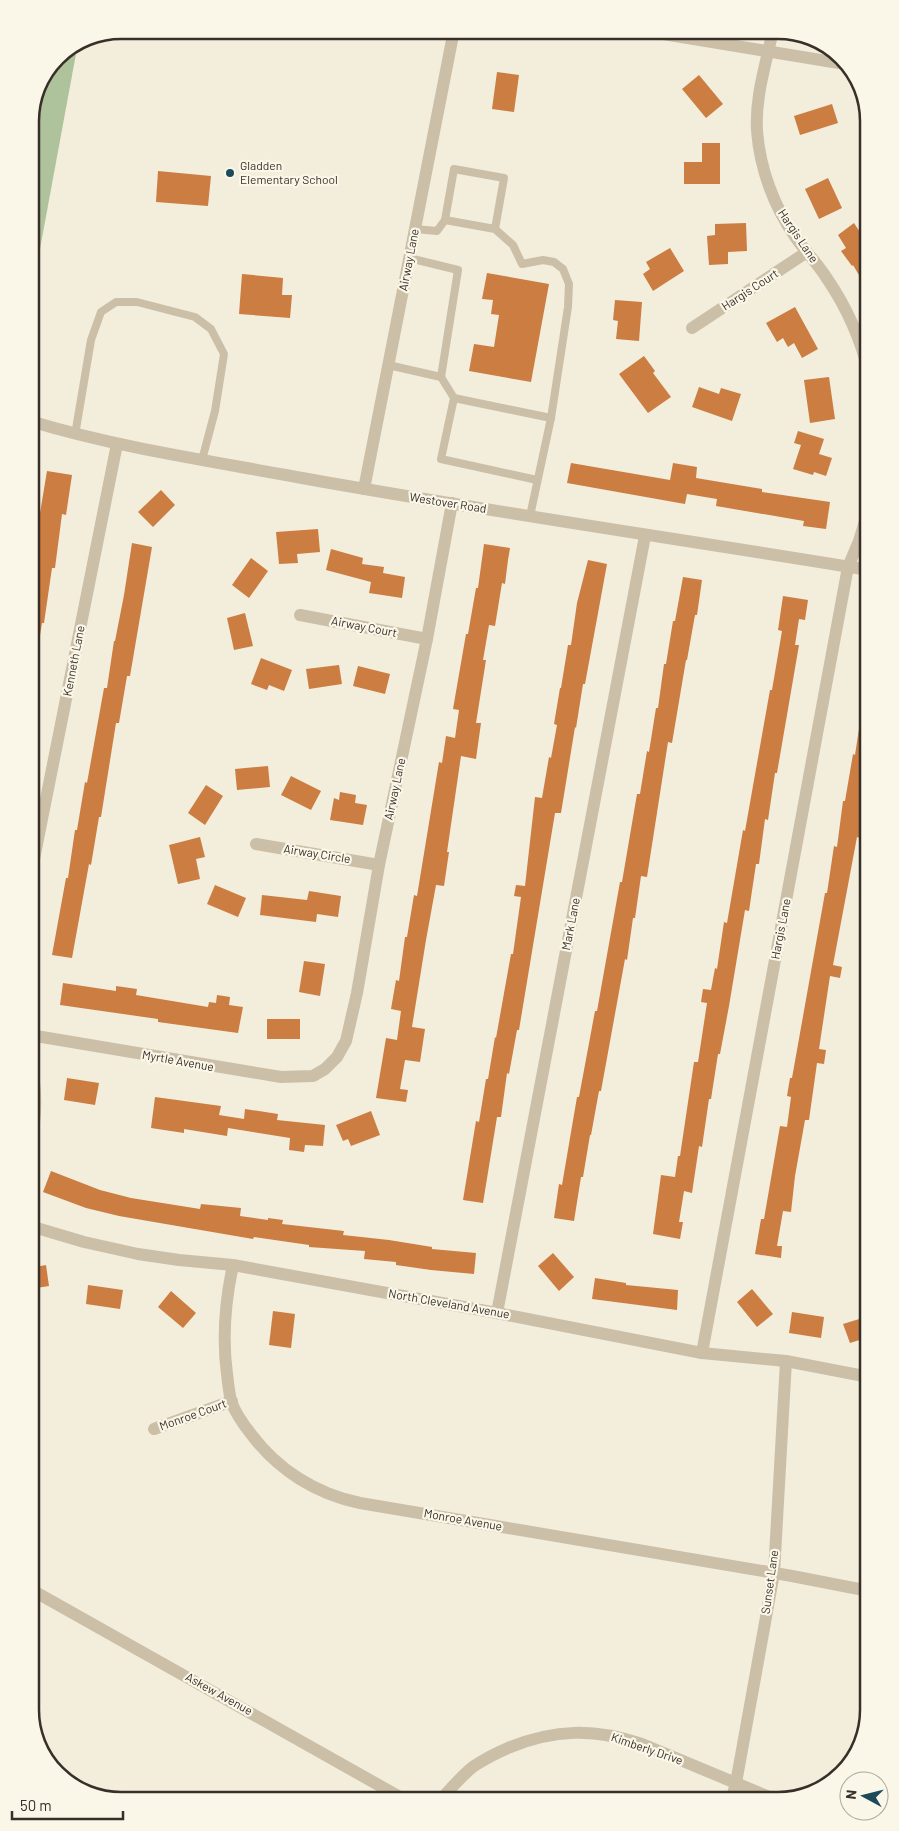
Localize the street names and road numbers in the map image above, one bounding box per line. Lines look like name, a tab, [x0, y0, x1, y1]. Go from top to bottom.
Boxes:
street label: Hargis Lane	[776, 206, 822, 265]
street label: Airway Lane	[395, 227, 421, 292]
street label: Hargis Court	[718, 266, 781, 313]
street label: Westover Road	[409, 489, 488, 515]
street label: Airway Court	[330, 613, 398, 639]
street label: Kenneth Lane	[59, 624, 87, 697]
street label: Airway Lane	[381, 756, 407, 821]
street label: Airway Circle	[283, 841, 352, 865]
street label: Mark Lane	[558, 896, 582, 951]
street label: Hargis Lane	[767, 897, 793, 960]
street label: Myrtle Avenue	[141, 1047, 215, 1073]
street label: North Cleveland Avenue	[387, 1285, 511, 1321]
street label: Monroe Court	[157, 1395, 228, 1433]
street label: Monroe Avenue	[423, 1505, 503, 1533]
street label: Sunset Lane	[758, 1549, 780, 1615]
street label: Askew Avenue	[184, 1669, 255, 1717]
street label: Kimberly Drive	[610, 1729, 685, 1767]

